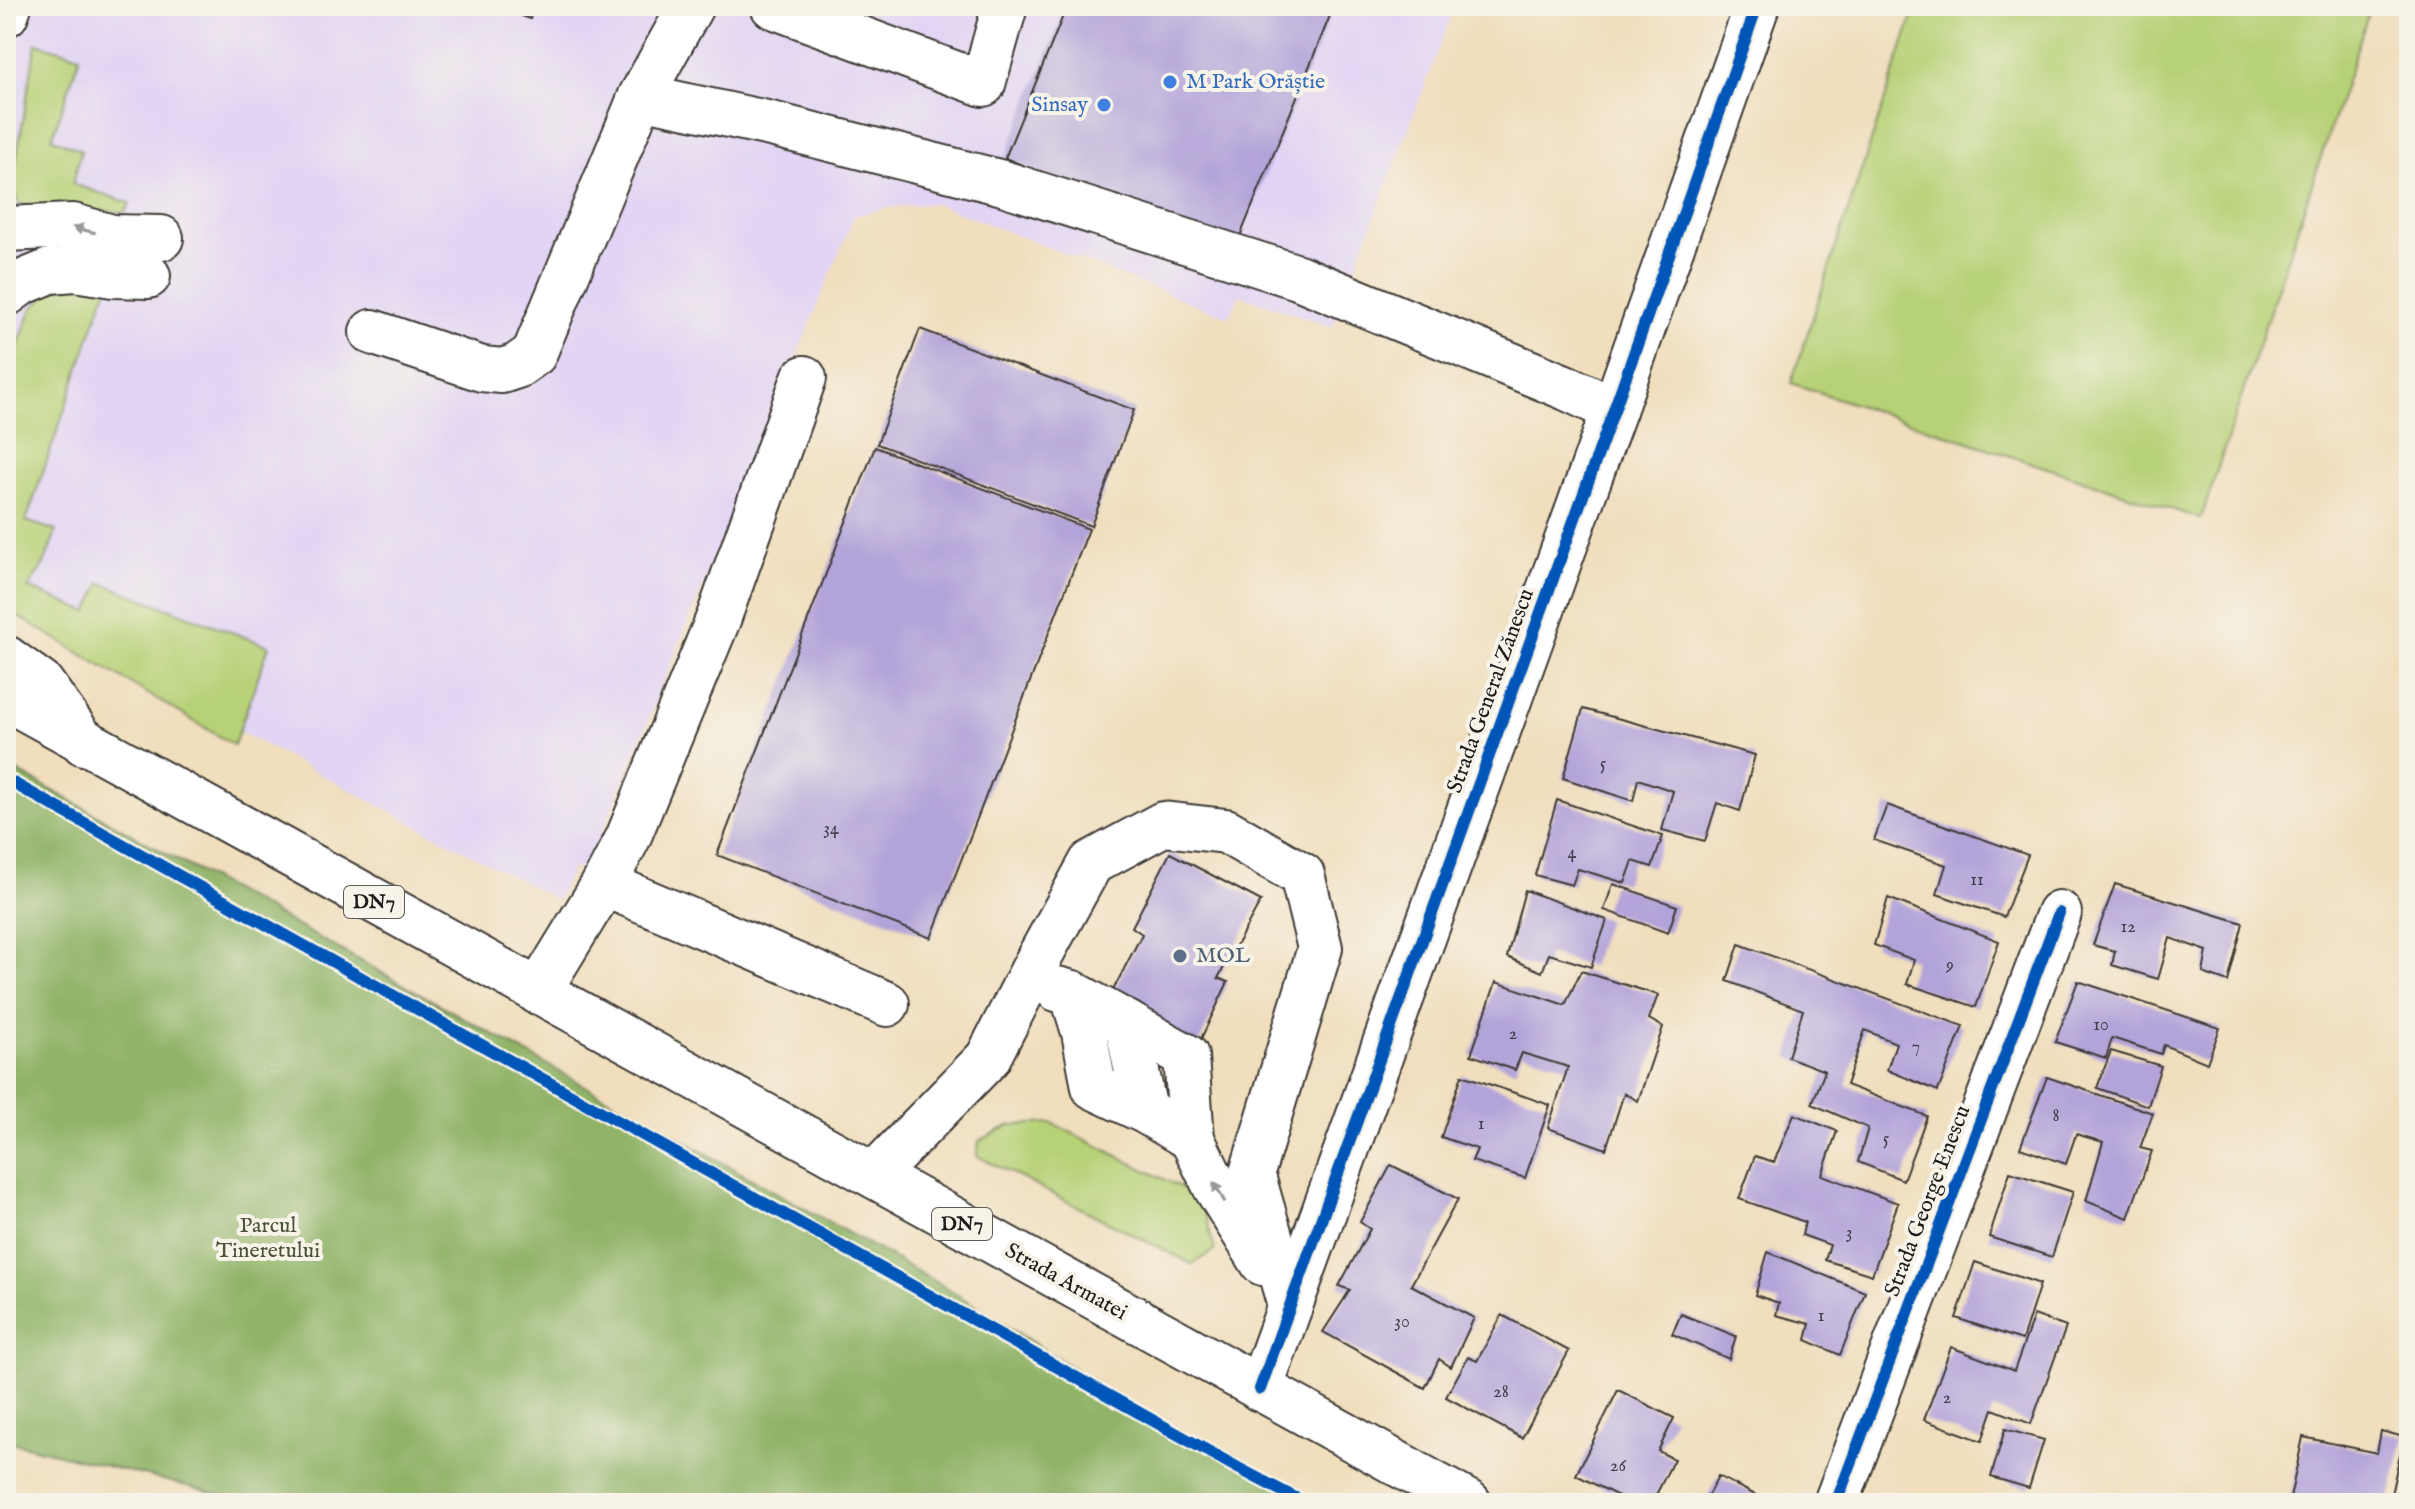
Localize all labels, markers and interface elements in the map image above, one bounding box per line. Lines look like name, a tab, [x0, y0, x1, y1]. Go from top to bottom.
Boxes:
place label: M Park Orăștie	[1186, 68, 1325, 96]
marker: M Park Orăștie	[1161, 73, 1179, 91]
place label: Sinsay	[1031, 91, 1088, 119]
marker: Sinsay	[1095, 96, 1113, 114]
one-way arrow	[72, 223, 97, 235]
street label: Strada General Zănescu	[1441, 585, 1541, 797]
house number: 5	[1600, 753, 1607, 776]
house number: 34	[823, 818, 839, 841]
house number: 4	[1568, 842, 1577, 865]
house number: 11	[1970, 869, 1984, 892]
road number: DN7	[344, 886, 404, 918]
house number: 12	[2120, 916, 2136, 939]
place label: MOL	[1196, 942, 1250, 970]
marker: MOL	[1171, 947, 1189, 965]
house number: 9	[1945, 954, 1954, 977]
house number: 10	[2093, 1014, 2109, 1037]
house number: 2	[1509, 1023, 1517, 1046]
house number: 7	[1912, 1036, 1920, 1059]
street label: Strada George Enescu	[1879, 1102, 1977, 1300]
house number: 8	[2052, 1105, 2060, 1128]
house number: 1	[1478, 1113, 1484, 1136]
house number: 5	[1883, 1128, 1890, 1151]
one-way arrow	[1212, 1181, 1226, 1203]
road number: DN7	[932, 1208, 992, 1240]
park label: Parcul Tineretului	[216, 1212, 320, 1265]
house number: 3	[1846, 1222, 1852, 1245]
street label: Strada Armatei	[1000, 1237, 1132, 1327]
house number: 1	[1818, 1305, 1824, 1328]
house number: 30	[1394, 1311, 1410, 1334]
house number: 28	[1493, 1381, 1509, 1404]
house number: 2	[1943, 1387, 1951, 1410]
house number: 26	[1610, 1455, 1626, 1478]

